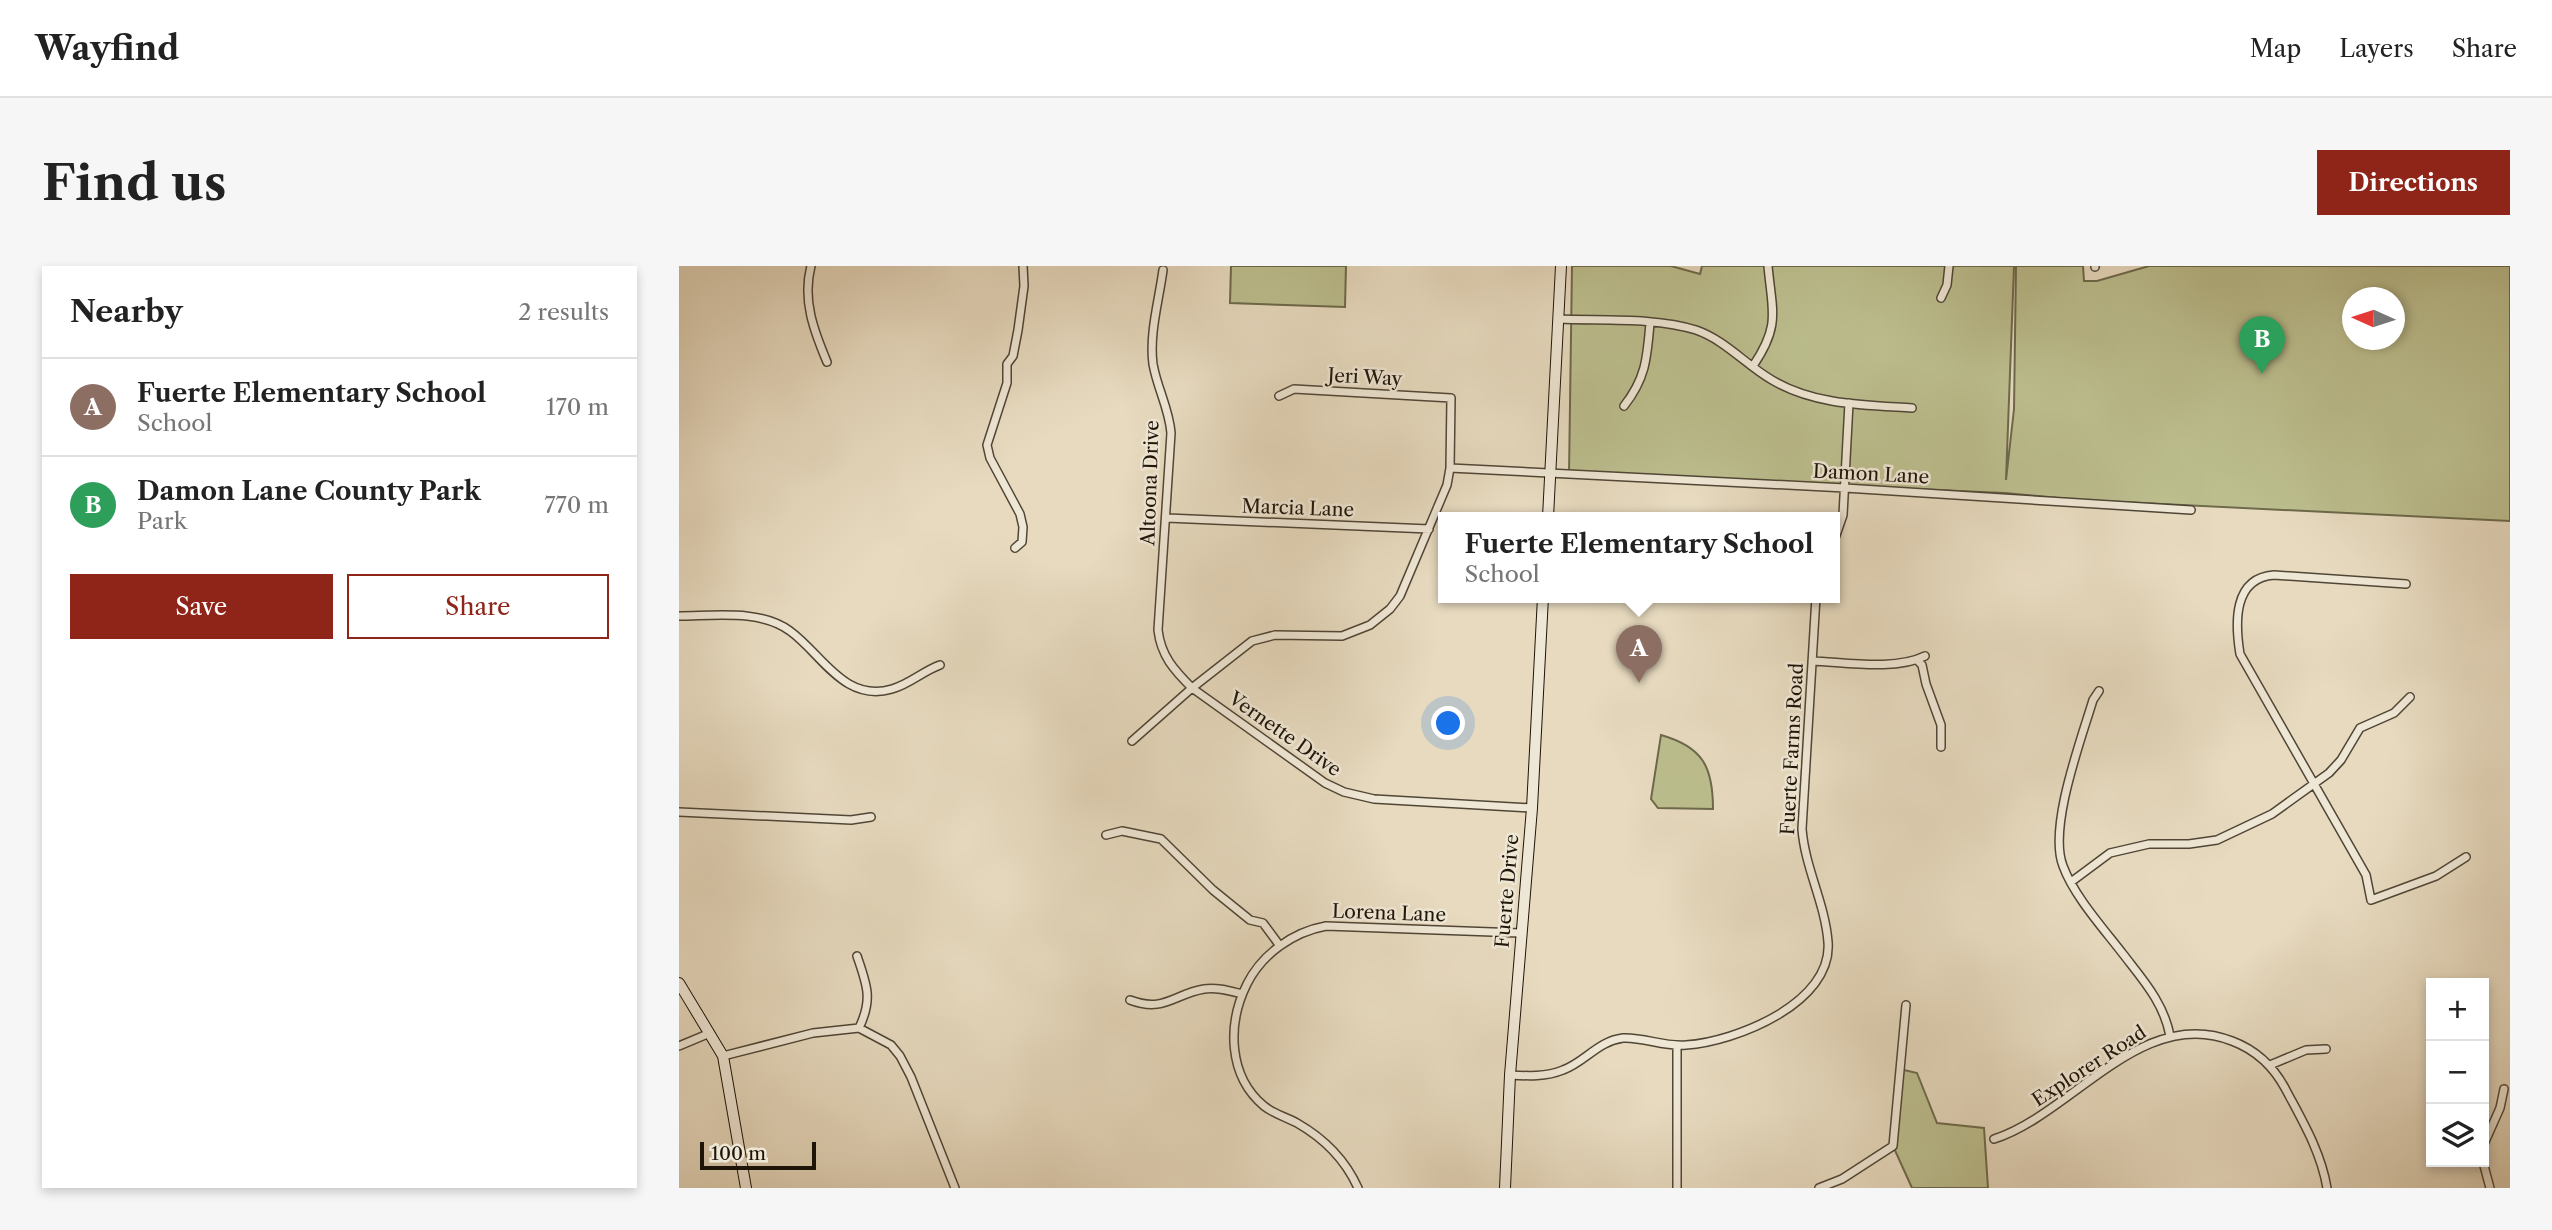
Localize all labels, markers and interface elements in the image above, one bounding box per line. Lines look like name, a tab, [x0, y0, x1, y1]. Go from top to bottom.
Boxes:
text: Wayfind	[35, 28, 179, 69]
text: Map	[2250, 34, 2301, 63]
text: Layers	[2339, 34, 2414, 63]
text: Share	[2452, 34, 2517, 63]
button: Directions	[2317, 150, 2510, 215]
text: Find us	[42, 152, 226, 213]
north arrow	[2342, 287, 2405, 350]
text: Nearby	[70, 293, 183, 330]
text: 2 results	[518, 298, 609, 326]
pin: B	[2239, 316, 2285, 374]
street label: Jeri Way	[1324, 363, 1403, 390]
text: Fuerte Elementary School	[137, 377, 486, 409]
text: A	[84, 393, 102, 421]
text: 170 m	[546, 393, 609, 421]
text: School	[137, 409, 212, 437]
street label: Altoona Drive	[1136, 420, 1164, 547]
street label: Damon Lane	[1812, 459, 1930, 489]
text: Damon Lane County Park	[137, 475, 481, 507]
text: B	[84, 491, 102, 519]
text: 770 m	[544, 491, 609, 519]
street label: Marcia Lane	[1241, 495, 1355, 521]
text: Park	[137, 507, 187, 535]
popup	[1438, 512, 1840, 603]
text: Fuerte Elementary School	[1464, 528, 1814, 560]
text: School	[1464, 560, 1540, 588]
button: Save	[70, 574, 333, 639]
button: Share	[347, 574, 609, 639]
pin: A	[1616, 625, 1662, 683]
street label: Fuerte Farms Road	[1776, 662, 1808, 836]
street label: Vernette Drive	[1224, 686, 1346, 781]
your location	[1431, 706, 1465, 740]
street label: Fuerte Drive	[1491, 833, 1523, 949]
street label: Lorena Lane	[1332, 900, 1446, 926]
map controls	[2426, 978, 2489, 1167]
button: +	[2426, 978, 2489, 1041]
street label: Explorer Road	[2028, 1020, 2151, 1111]
button: −	[2426, 1041, 2489, 1104]
button: layers	[2426, 1104, 2489, 1167]
scale bar	[700, 1139, 815, 1171]
text: 100 m	[711, 1142, 766, 1165]

